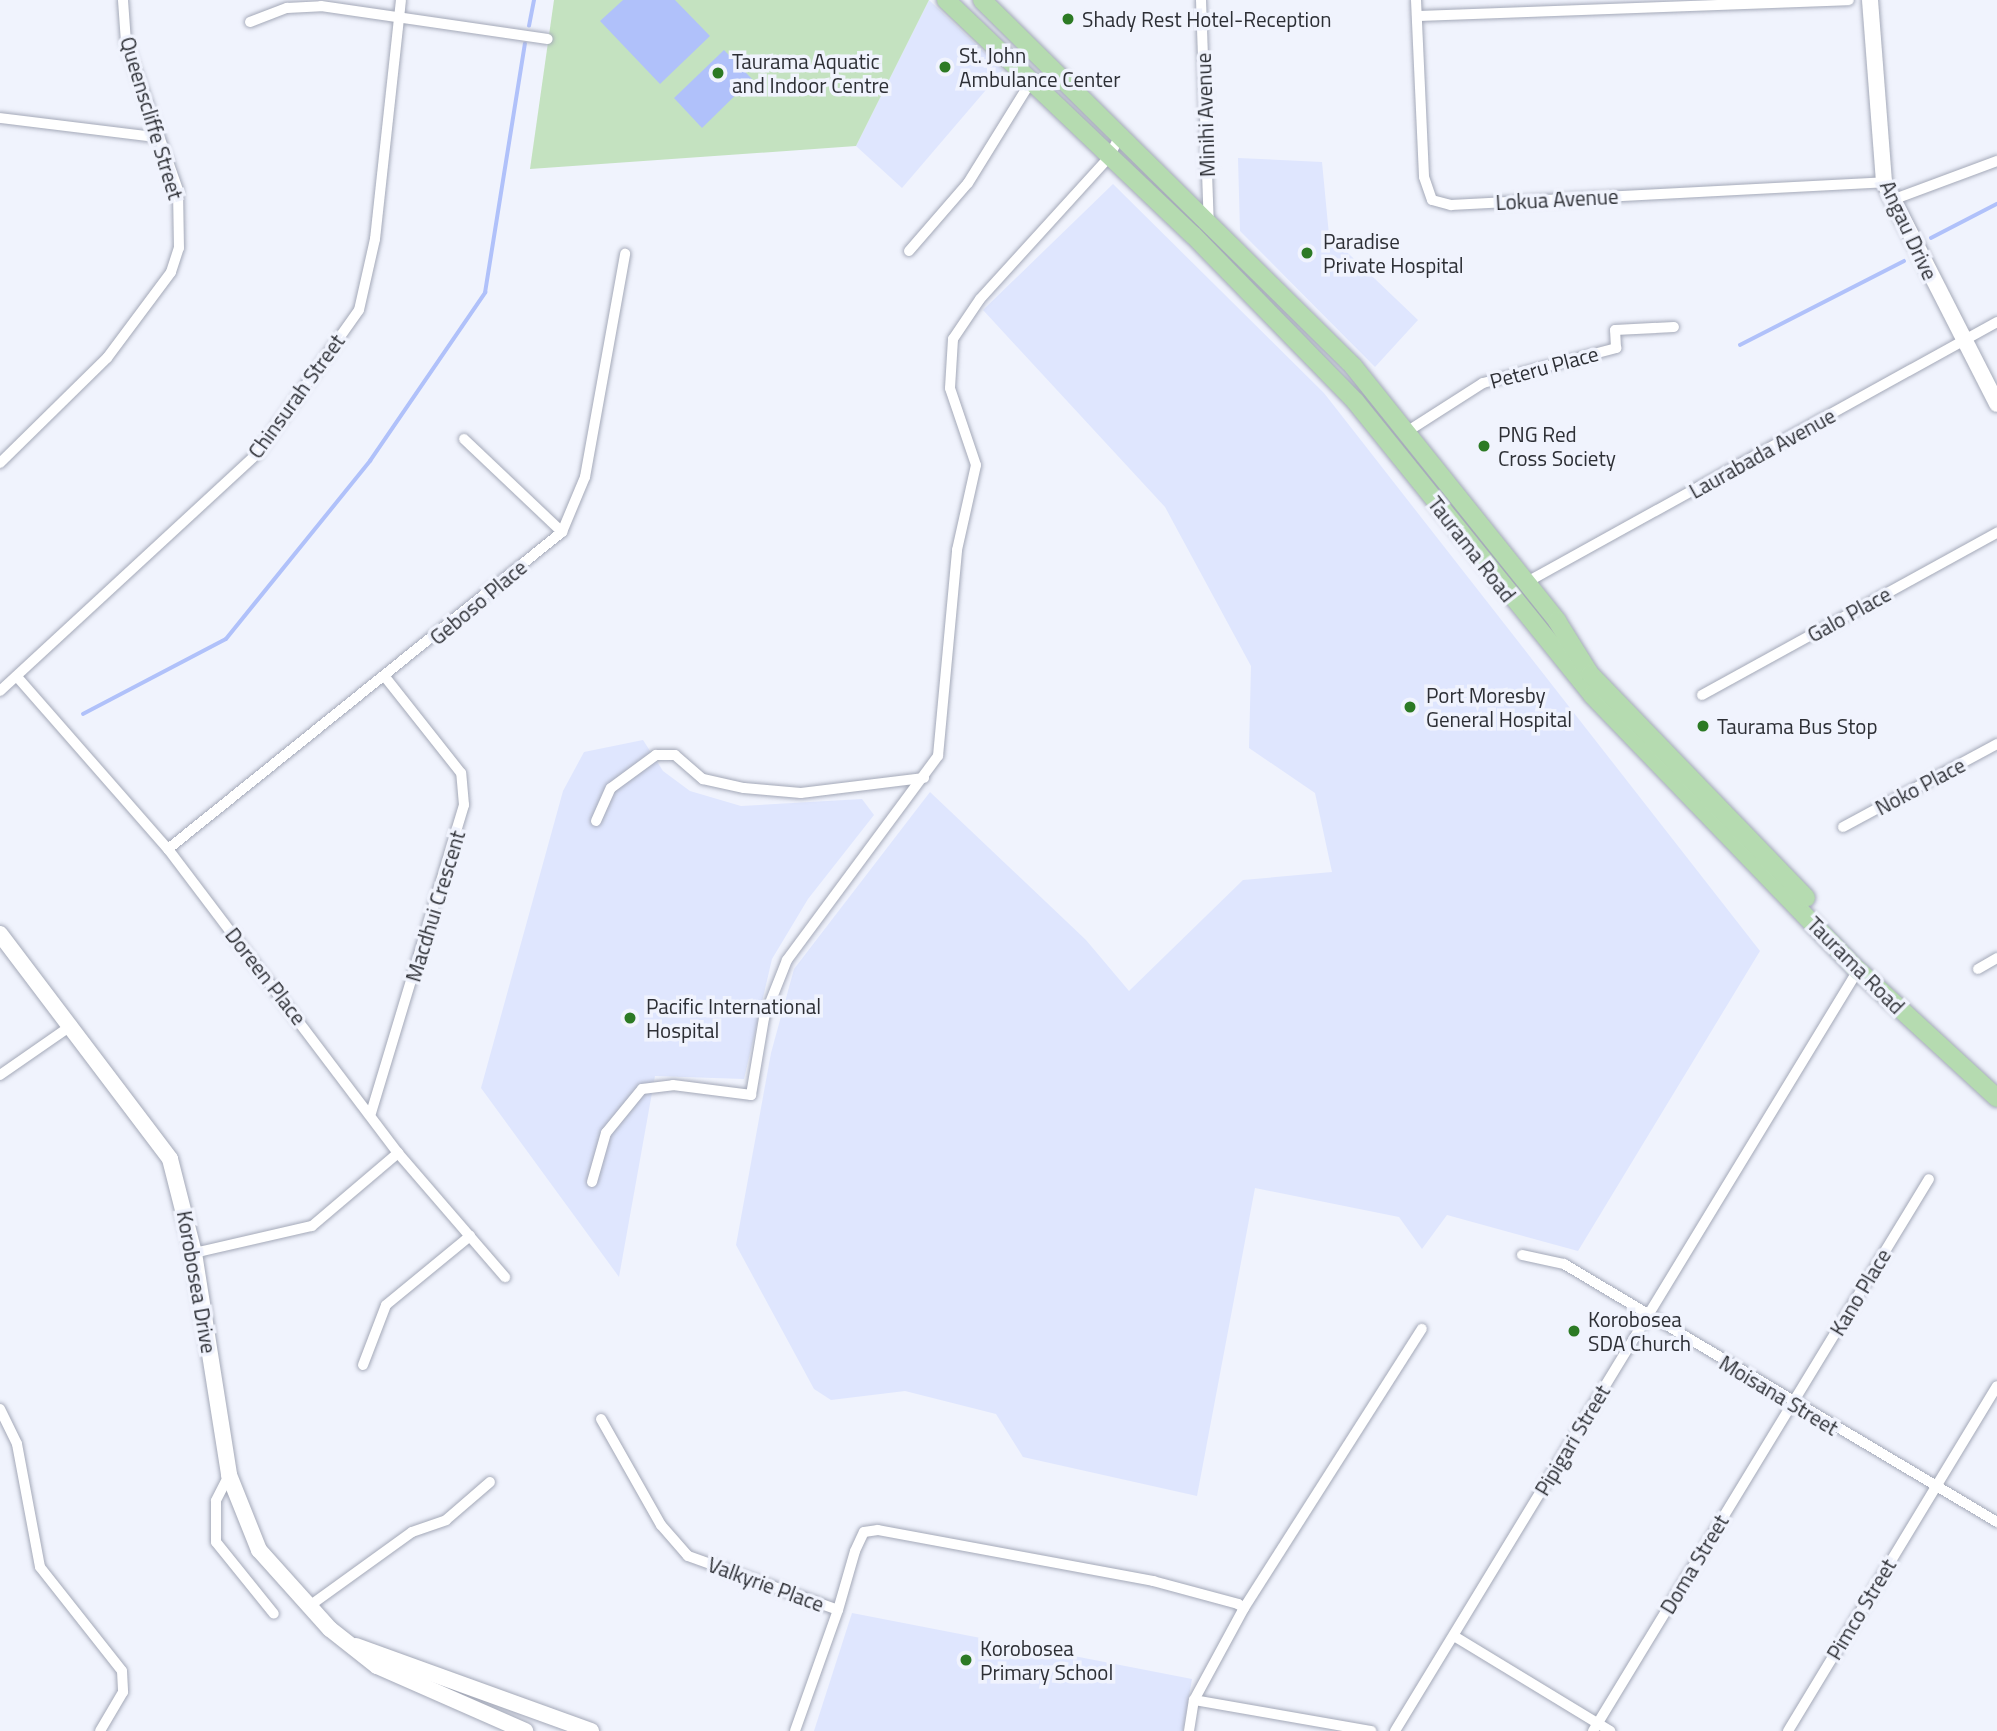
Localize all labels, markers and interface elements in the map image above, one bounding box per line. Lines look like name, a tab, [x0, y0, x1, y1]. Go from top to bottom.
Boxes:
place label: Shady Rest Hotel-Reception	[1082, 6, 1332, 32]
marker: Shady Rest Hotel-Reception	[1060, 11, 1076, 27]
street label: Queenscliffe Street	[115, 34, 189, 202]
place label: St. John Ambulance Center	[959, 42, 1120, 92]
place label: Taurama Aquatic and Indoor Centre	[732, 48, 889, 98]
street label: Minihi Avenue	[1190, 52, 1220, 178]
marker: St. John Ambulance Center	[937, 59, 953, 75]
marker: Taurama Aquatic and Indoor Centre	[710, 65, 726, 81]
street label: Angau Drive	[1875, 176, 1943, 284]
street label: Lokua Avenue	[1495, 183, 1619, 215]
place label: Paradise Private Hospital	[1323, 228, 1464, 278]
marker: Paradise Private Hospital	[1297, 243, 1317, 263]
street label: Chinsurah Street	[243, 329, 349, 463]
street label: Peteru Place	[1487, 340, 1601, 394]
street label: Laurabada Avenue	[1685, 402, 1839, 504]
place label: PNG Red Cross Society	[1498, 421, 1616, 471]
marker: PNG Red Cross Society	[1476, 438, 1492, 454]
street label: Taurama Road	[1423, 491, 1521, 607]
street label: Geboso Place	[424, 554, 532, 650]
street label: Galo Place	[1803, 581, 1895, 647]
place label: Port Moresby General Hospital	[1426, 682, 1572, 732]
marker: Port Moresby General Hospital	[1400, 697, 1420, 717]
place label: Taurama Bus Stop	[1717, 713, 1878, 739]
marker: Taurama Bus Stop	[1695, 718, 1711, 734]
street label: Noko Place	[1871, 752, 1969, 820]
street label: Macdhui Crescent	[400, 827, 470, 985]
street label: Taurama Road	[1802, 911, 1910, 1019]
street label: Doreen Place	[220, 922, 312, 1030]
place label: Pacific International Hospital	[646, 993, 821, 1043]
marker: Pacific International Hospital	[620, 1008, 640, 1028]
street label: Korobosea Drive	[172, 1209, 222, 1355]
street label: Kano Place	[1824, 1244, 1896, 1340]
place label: Korobosea SDA Church	[1588, 1306, 1691, 1356]
marker: Korobosea SDA Church	[1566, 1323, 1582, 1339]
street label: Moisana Street	[1715, 1350, 1843, 1440]
street label: Pipigari Street	[1529, 1380, 1615, 1500]
street label: Doma Street	[1654, 1510, 1734, 1618]
street label: Valkyrie Place	[704, 1551, 828, 1617]
street label: Pimco Street	[1821, 1554, 1901, 1664]
place label: Korobosea Primary School	[980, 1635, 1113, 1685]
marker: Korobosea Primary School	[958, 1652, 974, 1668]

